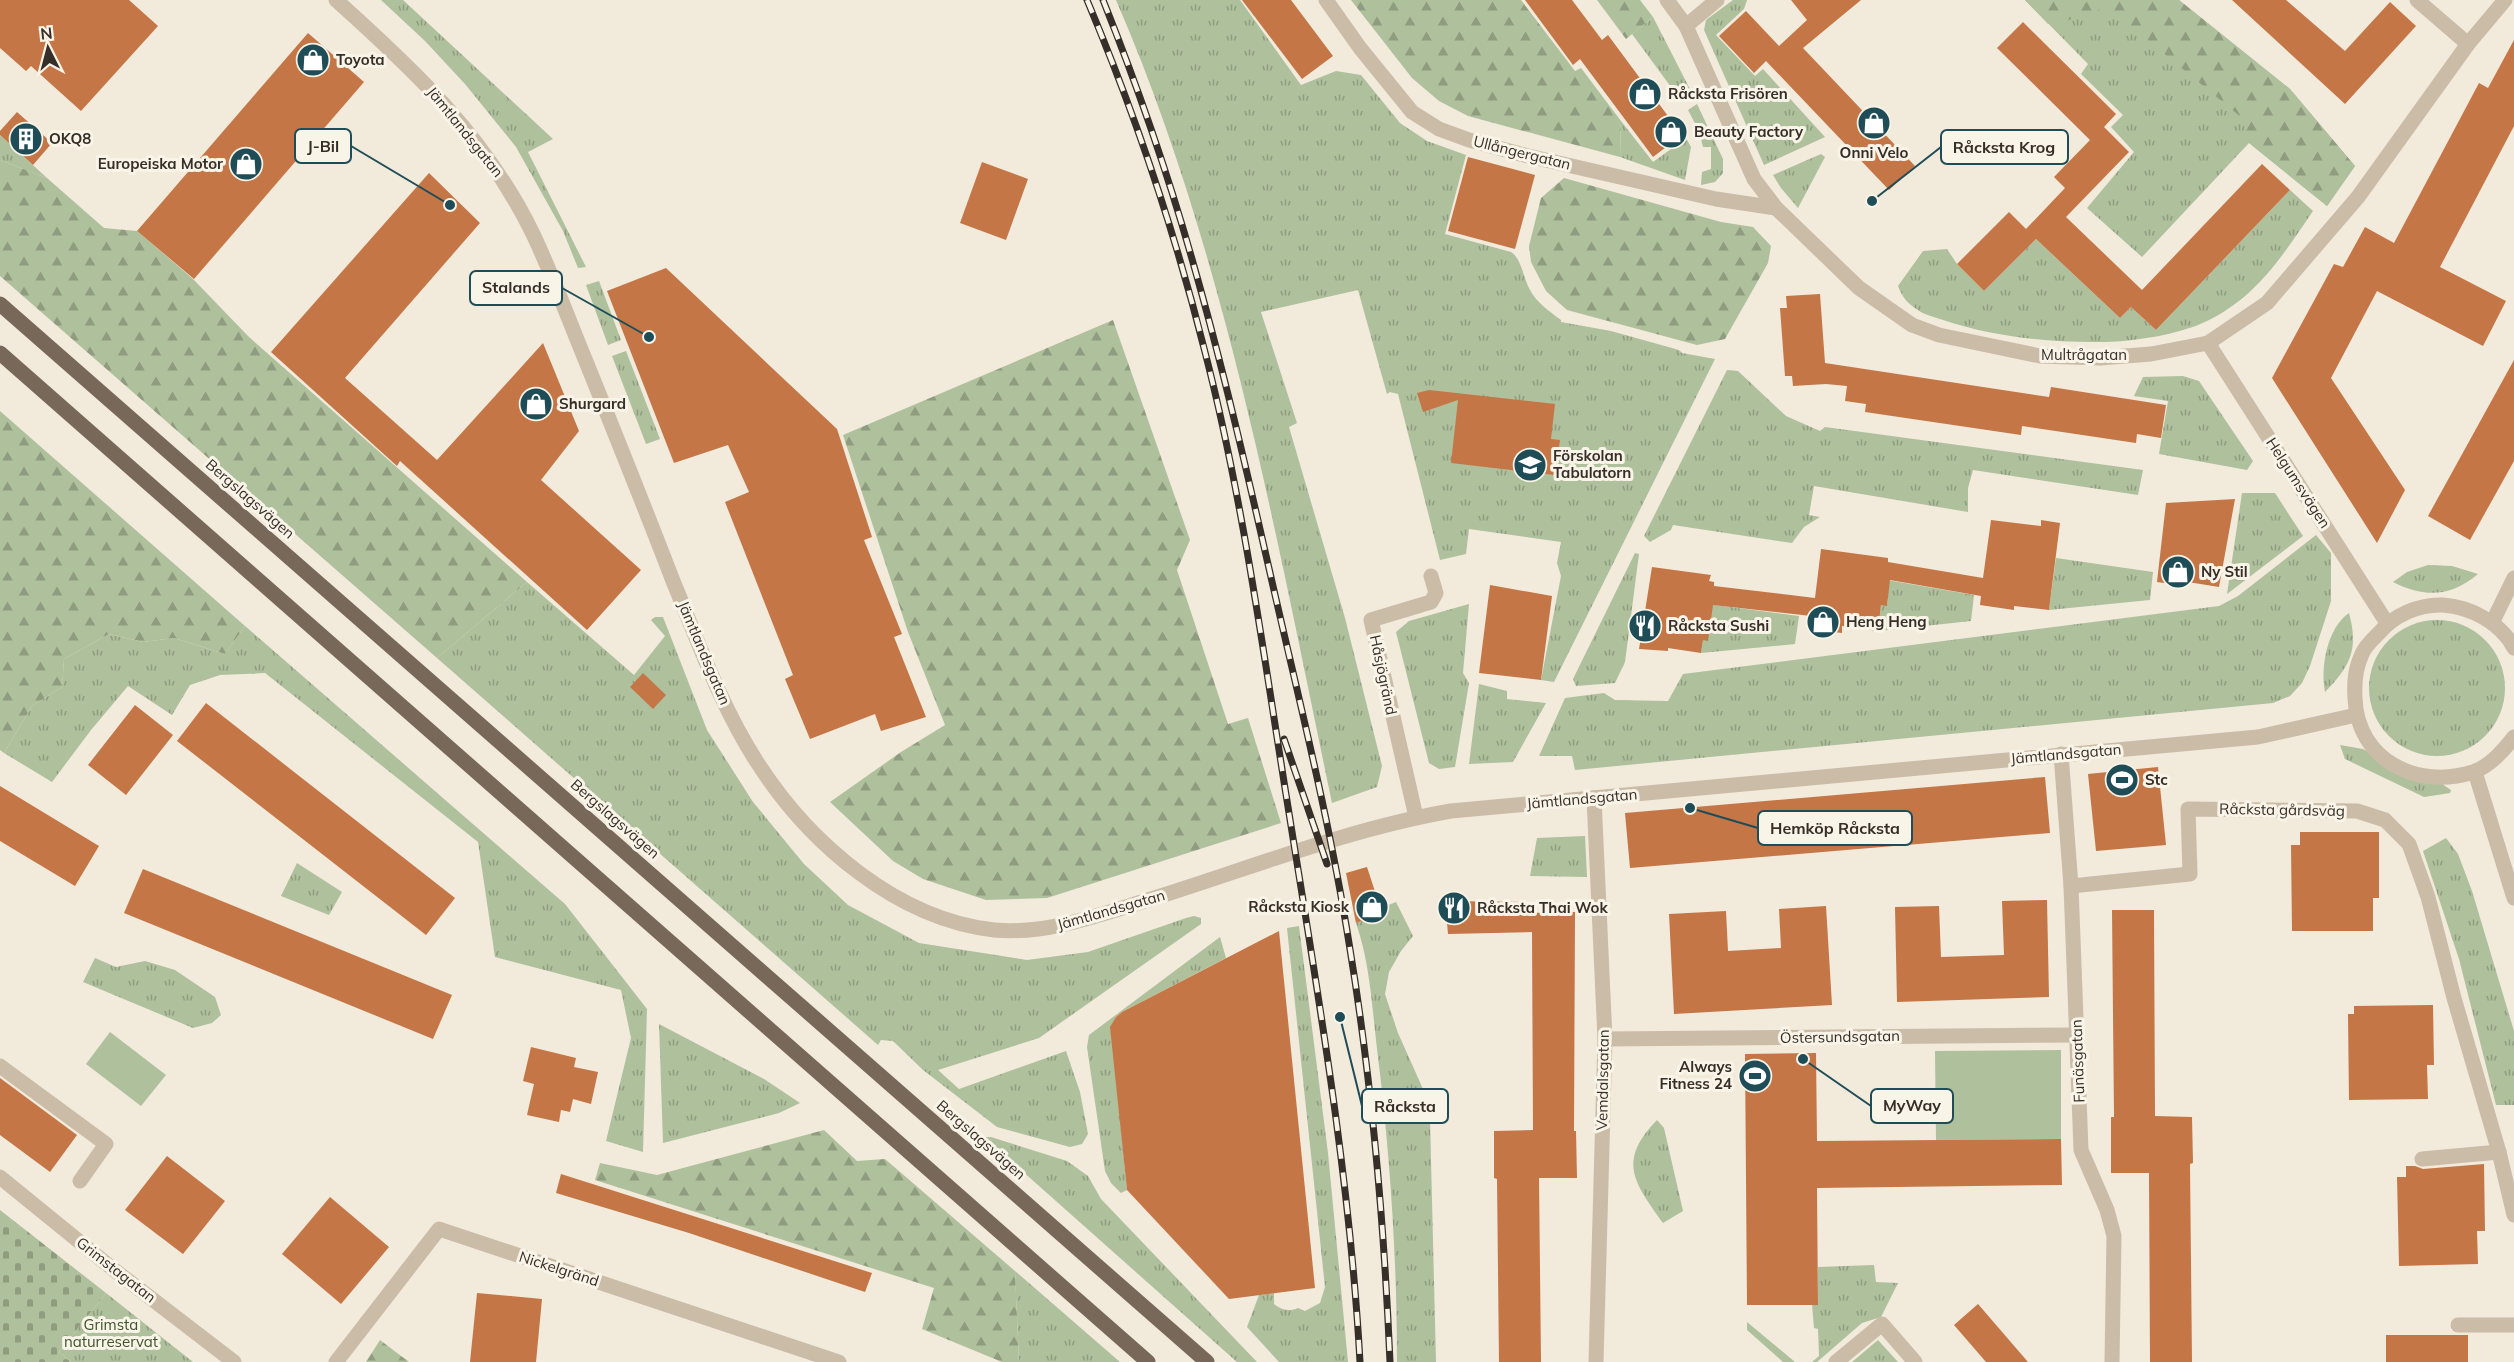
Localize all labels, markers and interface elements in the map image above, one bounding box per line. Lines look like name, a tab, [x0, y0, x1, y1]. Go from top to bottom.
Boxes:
north arrow	[18, 18, 78, 78]
text: N	[39, 23, 53, 44]
shop icon: Toyota	[295, 42, 331, 78]
place label: Toyota	[336, 50, 385, 69]
shop icon: Råcksta Frisören	[1627, 76, 1663, 112]
street label: Jämtlandsgatan	[423, 82, 508, 181]
place label: Råcksta Frisören	[1668, 84, 1788, 103]
shop icon: Onni Velo	[1856, 105, 1892, 141]
shop icon: Beauty Factory	[1653, 114, 1689, 150]
building icon: OKQ8	[8, 121, 44, 157]
place label: Beauty Factory	[1694, 122, 1804, 141]
place label: OKQ8	[49, 129, 91, 148]
callout: J-Bil	[295, 129, 351, 163]
callout: Råcksta Krog	[1941, 130, 2068, 164]
street label: Ullångergatan	[1472, 131, 1573, 174]
text: J-Bil	[307, 136, 339, 156]
text: Råcksta Krog	[1953, 137, 2055, 157]
place label: Onni Velo	[1840, 143, 1909, 162]
shop icon: Europeiska Motor	[228, 146, 264, 182]
place label: Europeiska Motor	[98, 154, 223, 173]
callout: Stalands	[470, 271, 562, 305]
text: Stalands	[482, 277, 550, 297]
street label: Multrågatan	[2041, 345, 2127, 364]
shop icon: Shurgard	[518, 386, 554, 422]
place label: Shurgard	[559, 394, 626, 413]
street label: Helgumsvägen	[2262, 434, 2335, 532]
place label: Förskolan Tabulatorn	[1553, 446, 1631, 482]
school or university icon: Förskolan Tabulatorn	[1512, 447, 1548, 483]
street label: Bergslagsvägen	[202, 455, 299, 543]
shop icon: Ny Stil	[2160, 554, 2196, 590]
place label: Ny Stil	[2201, 562, 2248, 581]
street label: Jämtlandsgatan	[674, 598, 735, 708]
shop icon: Heng Heng	[1805, 604, 1841, 640]
restaurant icon: Råcksta Sushi	[1627, 608, 1663, 644]
place label: Heng Heng	[1846, 612, 1927, 631]
place label: Råcksta Sushi	[1668, 616, 1769, 635]
street label: Håsjögränd	[1366, 633, 1401, 717]
street label: Jämtlandsgatan	[2010, 739, 2122, 768]
sports icon: Stc	[2104, 762, 2140, 798]
place label: Stc	[2145, 770, 2168, 789]
street label: Bergslagsvägen	[567, 775, 664, 863]
street label: Jämtlandsgatan	[1526, 784, 1638, 813]
street label: Råcksta gårdsväg	[2219, 799, 2345, 820]
callout: Hemköp Råcksta	[1758, 811, 1912, 845]
text: Hemköp Råcksta	[1770, 818, 1900, 838]
street label: Jämtlandsgatan	[1055, 885, 1167, 934]
shop icon: Råcksta Kiosk	[1354, 889, 1390, 925]
restaurant icon: Råcksta Thai Wok	[1436, 890, 1472, 926]
place label: Råcksta Kiosk	[1248, 897, 1350, 916]
place label: Råcksta Thai Wok	[1477, 898, 1608, 917]
street label: Funäsgatan	[2067, 1019, 2088, 1103]
street label: Östersundsgatan	[1780, 1026, 1900, 1047]
street label: Vemdalsgatan	[1592, 1029, 1613, 1131]
place label: Always Fitness 24	[1659, 1057, 1732, 1093]
sports icon: Always Fitness 24	[1737, 1058, 1773, 1094]
callout: Råcksta	[1362, 1089, 1448, 1123]
callout: MyWay	[1871, 1089, 1953, 1123]
text: MyWay	[1883, 1095, 1941, 1115]
street label: Bergslagsvägen	[933, 1096, 1030, 1184]
text: Råcksta	[1374, 1096, 1436, 1116]
street label: Grimstagatan	[73, 1233, 160, 1307]
street label: Nickelgränd	[517, 1247, 601, 1290]
park label: Grimsta naturreservat	[64, 1315, 158, 1351]

